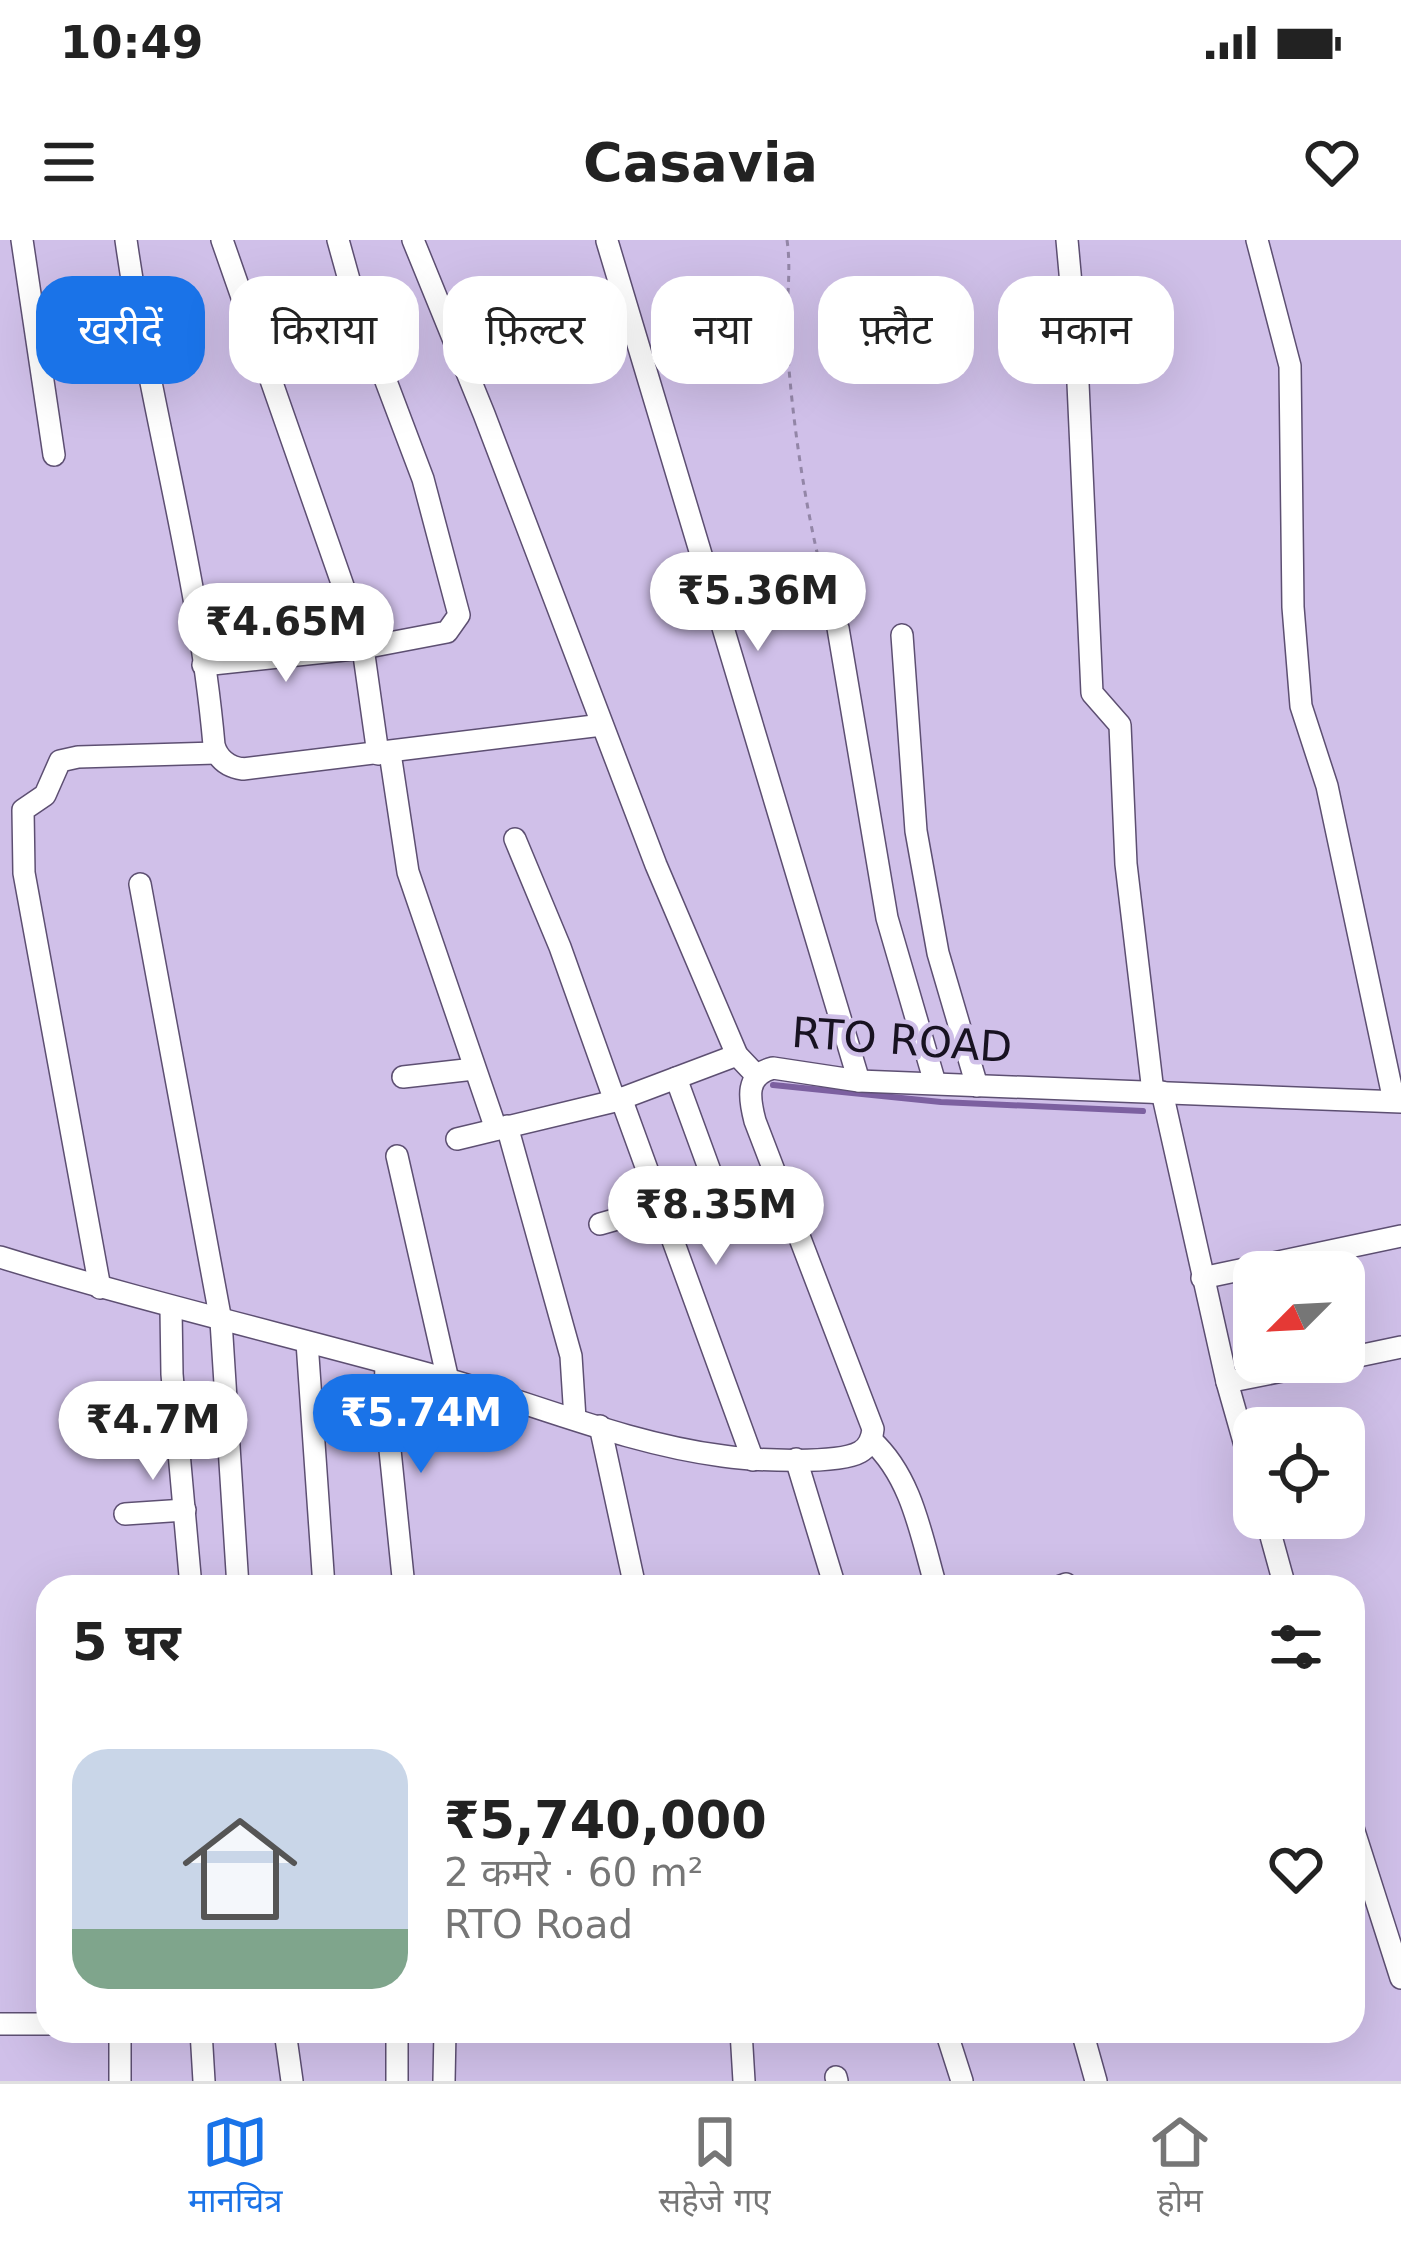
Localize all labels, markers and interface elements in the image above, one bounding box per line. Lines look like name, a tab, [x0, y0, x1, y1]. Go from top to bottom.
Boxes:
text: 10:49	[60, 16, 203, 69]
icon: menu	[36, 129, 102, 195]
icon: heart	[1299, 129, 1365, 195]
text: Casavia	[583, 131, 818, 194]
chip: खरीदें	[36, 276, 205, 384]
chip: किराया	[229, 276, 419, 384]
chip: फ़िल्टर	[443, 276, 627, 384]
chip: नया	[651, 276, 794, 384]
chip: फ़्लैट	[818, 276, 974, 384]
chip: मकान	[998, 276, 1174, 384]
pin: ₹5.36M	[660, 552, 856, 654]
text: ₹5.36M	[677, 568, 839, 613]
pin: ₹4.65M	[188, 583, 384, 685]
text: ₹4.65M	[205, 599, 367, 644]
street label: RTO ROAD	[790, 1008, 1014, 1072]
pin: ₹8.35M	[618, 1166, 814, 1268]
text: ₹8.35M	[635, 1182, 797, 1227]
north arrow	[1233, 1251, 1365, 1383]
map controls	[1233, 1251, 1365, 1539]
pin: ₹5.74M	[323, 1374, 519, 1476]
pin: ₹4.7M	[69, 1381, 237, 1483]
text: ₹5.74M	[340, 1390, 502, 1435]
text: ₹4.7M	[85, 1397, 221, 1442]
button: locate	[1233, 1407, 1365, 1539]
text: 5 घर	[72, 1613, 181, 1672]
icon: filters	[1263, 1614, 1329, 1680]
text: ₹5,740,000	[444, 1791, 767, 1850]
icon: home	[168, 1797, 312, 1941]
icon: heart	[1263, 1836, 1329, 1902]
text: 2 कमरे · 60 m²	[444, 1850, 703, 1895]
text: RTO Road	[444, 1902, 633, 1947]
tab: मानचित्र	[188, 2109, 283, 2225]
tab: सहेजे गए	[659, 2109, 770, 2225]
tab: होम	[1147, 2109, 1213, 2225]

